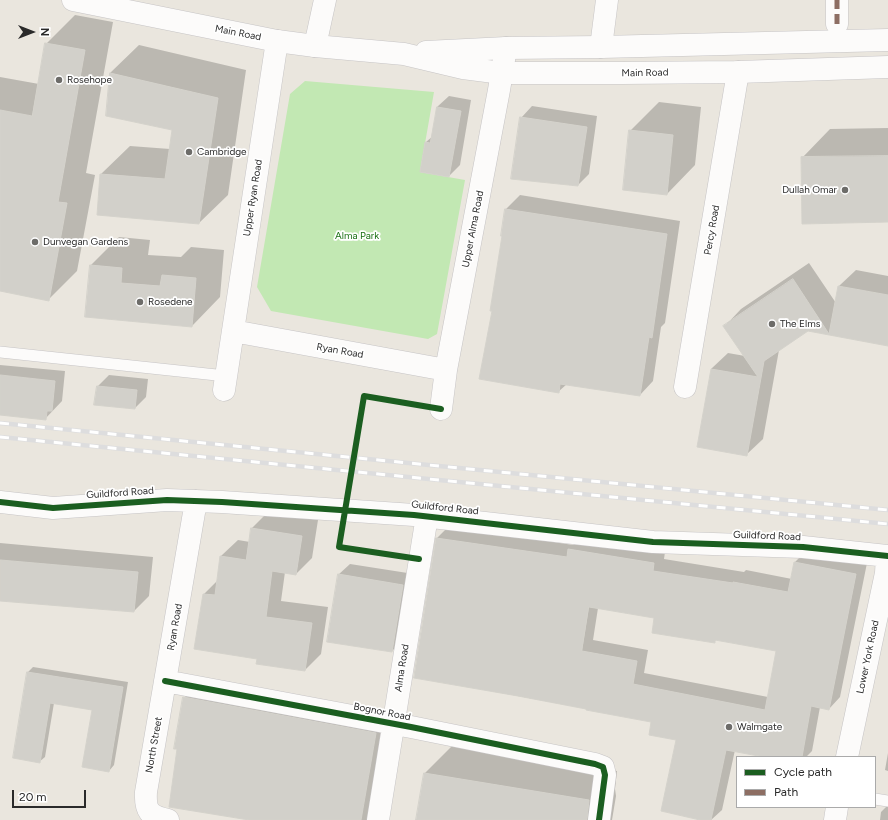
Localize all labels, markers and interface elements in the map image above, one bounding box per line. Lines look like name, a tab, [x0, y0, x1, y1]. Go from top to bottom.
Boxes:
north arrow	[12, 12, 52, 52]
street label: Main Road	[214, 23, 262, 43]
text: N	[38, 28, 51, 36]
street label: Main Road	[621, 67, 669, 79]
place label: Rosehope	[67, 74, 112, 86]
marker: Rosehope	[54, 75, 64, 85]
place label: Cambridge	[197, 146, 247, 158]
marker: Cambridge	[184, 147, 194, 157]
street label: Upper Ryan Road	[241, 159, 265, 237]
place label: Dullah Omar	[782, 184, 837, 196]
marker: Dullah Omar	[840, 185, 850, 195]
street label: Upper Alma Road	[460, 189, 486, 269]
street label: Percy Road	[702, 204, 722, 256]
park label: Alma Park	[335, 230, 379, 242]
place label: Dunvegan Gardens	[43, 236, 128, 248]
marker: Dunvegan Gardens	[30, 237, 40, 247]
place label: Rosedene	[148, 296, 193, 308]
marker: Rosedene	[135, 297, 145, 307]
place label: The Elms	[780, 318, 820, 330]
marker: The Elms	[767, 319, 777, 329]
street label: Ryan Road	[316, 341, 364, 361]
street label: Guildford Road	[86, 485, 154, 501]
street label: Guildford Road	[411, 498, 479, 518]
street label: Guildford Road	[733, 529, 801, 543]
street label: Ryan Road	[165, 603, 185, 651]
street label: Lower York Road	[854, 619, 882, 695]
street label: Alma Road	[392, 643, 412, 693]
street label: Bognor Road	[352, 701, 412, 723]
street label: North Street	[143, 716, 165, 774]
place label: Walmgate	[737, 721, 782, 733]
marker: Walmgate	[724, 722, 734, 732]
legend	[736, 756, 876, 808]
text: Cycle path	[774, 765, 832, 779]
scale bar	[14, 782, 88, 808]
text: Path	[774, 785, 798, 799]
text: 20 m	[19, 790, 47, 804]

